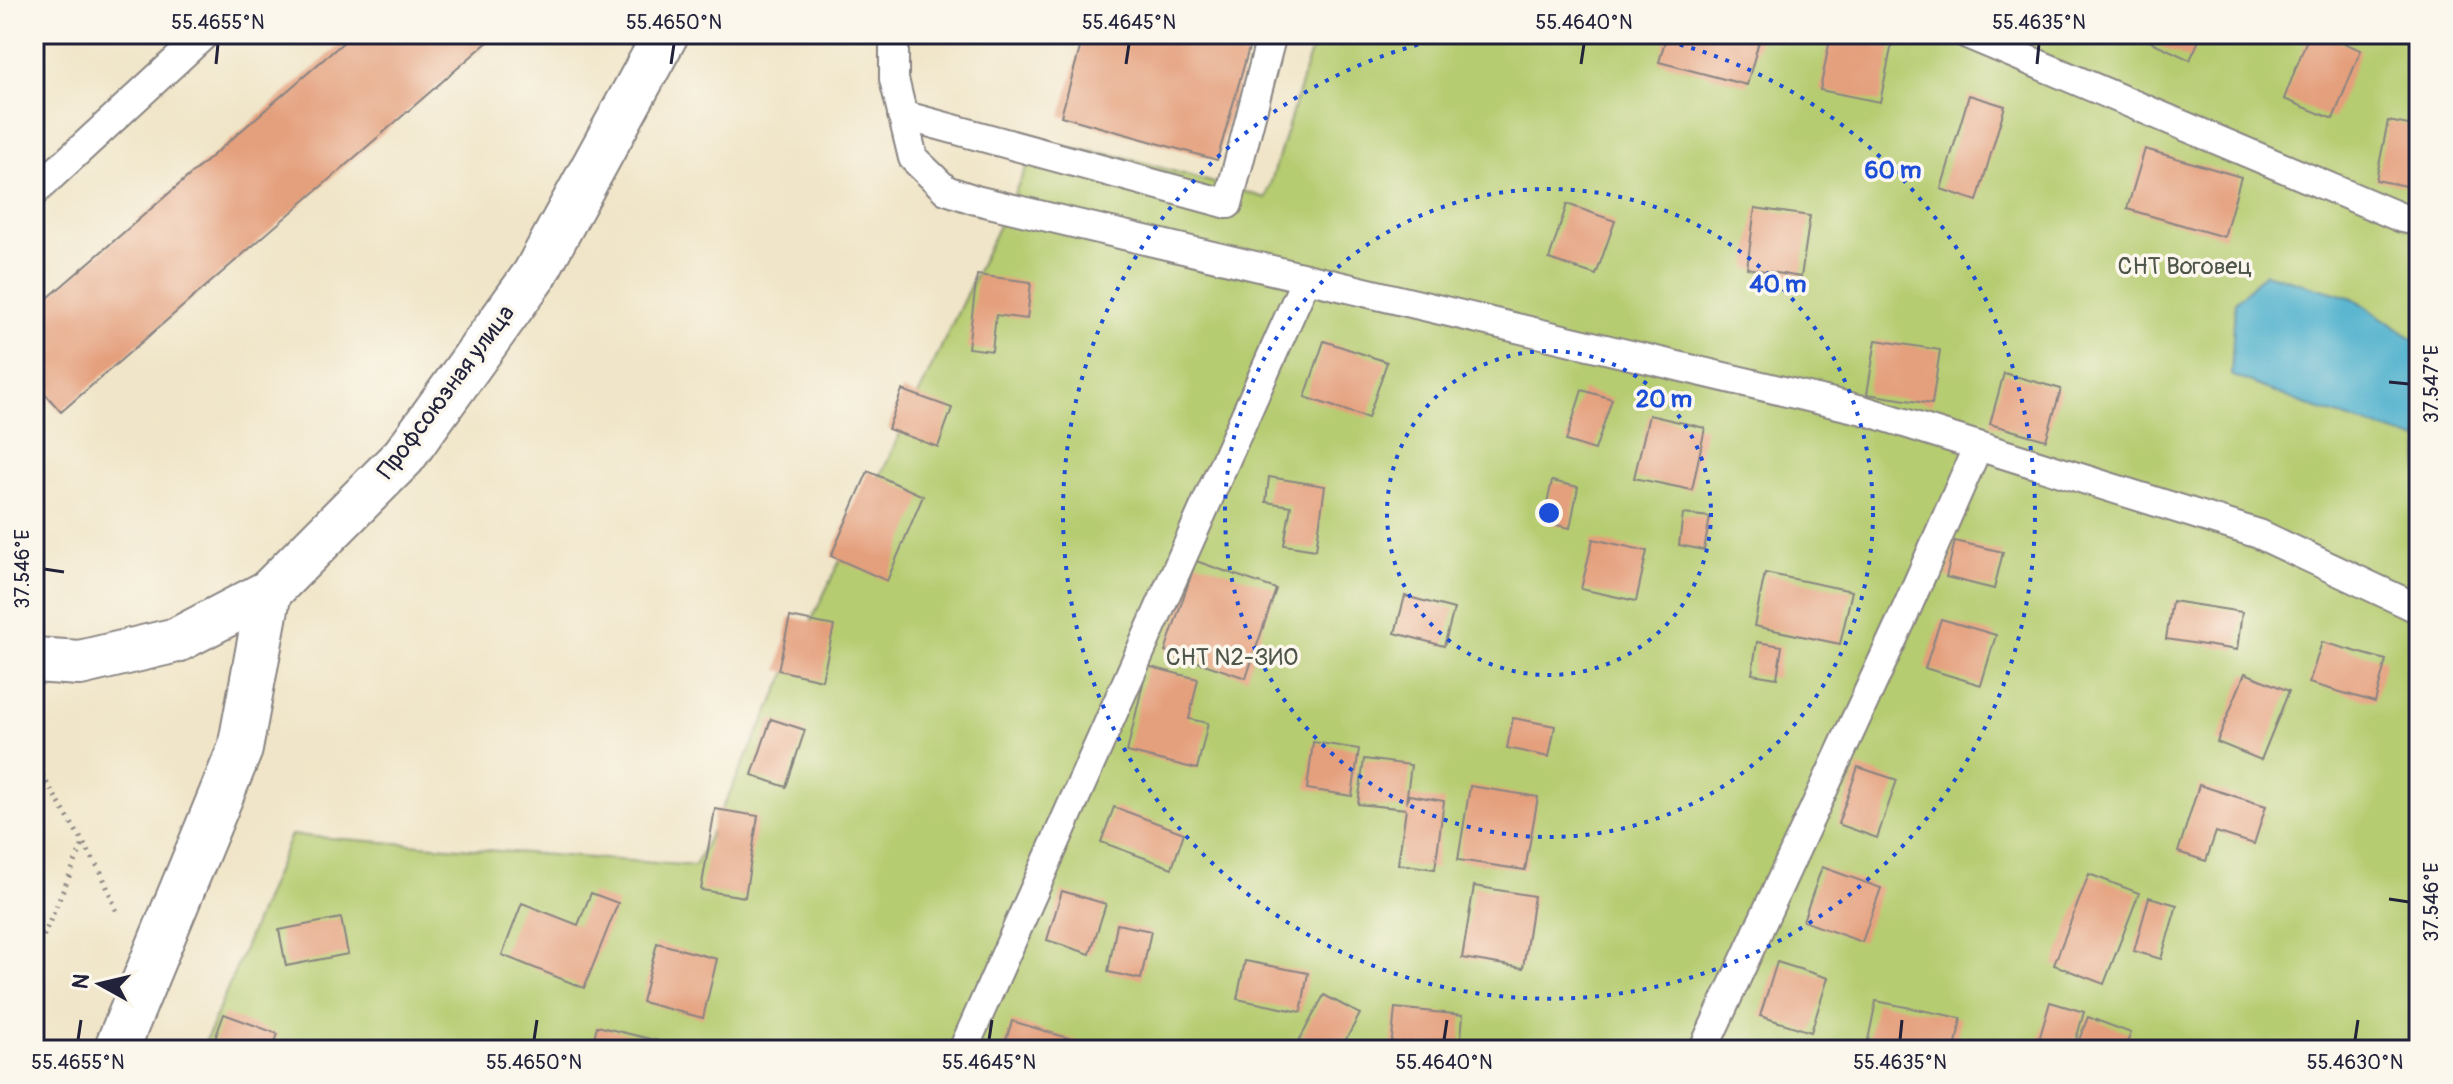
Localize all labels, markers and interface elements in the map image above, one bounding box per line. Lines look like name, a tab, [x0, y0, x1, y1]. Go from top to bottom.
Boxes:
text: 55.4655°N	[171, 10, 265, 35]
text: 55.4650°N	[626, 10, 722, 35]
text: 55.4645°N	[1082, 10, 1176, 35]
text: 55.4640°N	[1536, 10, 1632, 35]
text: 55.4635°N	[1992, 10, 2086, 35]
text: 60 m	[1865, 156, 1921, 185]
park label: СНТ Воговец	[2118, 252, 2252, 281]
text: 40 m	[1750, 270, 1806, 299]
street label: Профсоюзная улица	[371, 299, 521, 485]
text: 37.547°E	[2419, 345, 2444, 423]
text: 20 m	[1636, 385, 1692, 414]
centre of rings	[1535, 499, 1563, 527]
text: 37.546°E	[10, 529, 35, 609]
park label: СНТ N2-ЗИО	[1166, 643, 1298, 672]
text: 37.546°E	[2419, 862, 2444, 942]
north arrow	[60, 944, 140, 1024]
text: N	[66, 972, 96, 991]
text: 55.4655°N	[31, 1050, 125, 1075]
text: 55.4650°N	[486, 1050, 582, 1075]
text: 55.4645°N	[942, 1050, 1036, 1075]
text: 55.4640°N	[1396, 1050, 1492, 1075]
text: 55.4635°N	[1853, 1050, 1947, 1075]
text: 55.4630°N	[2307, 1050, 2403, 1075]

